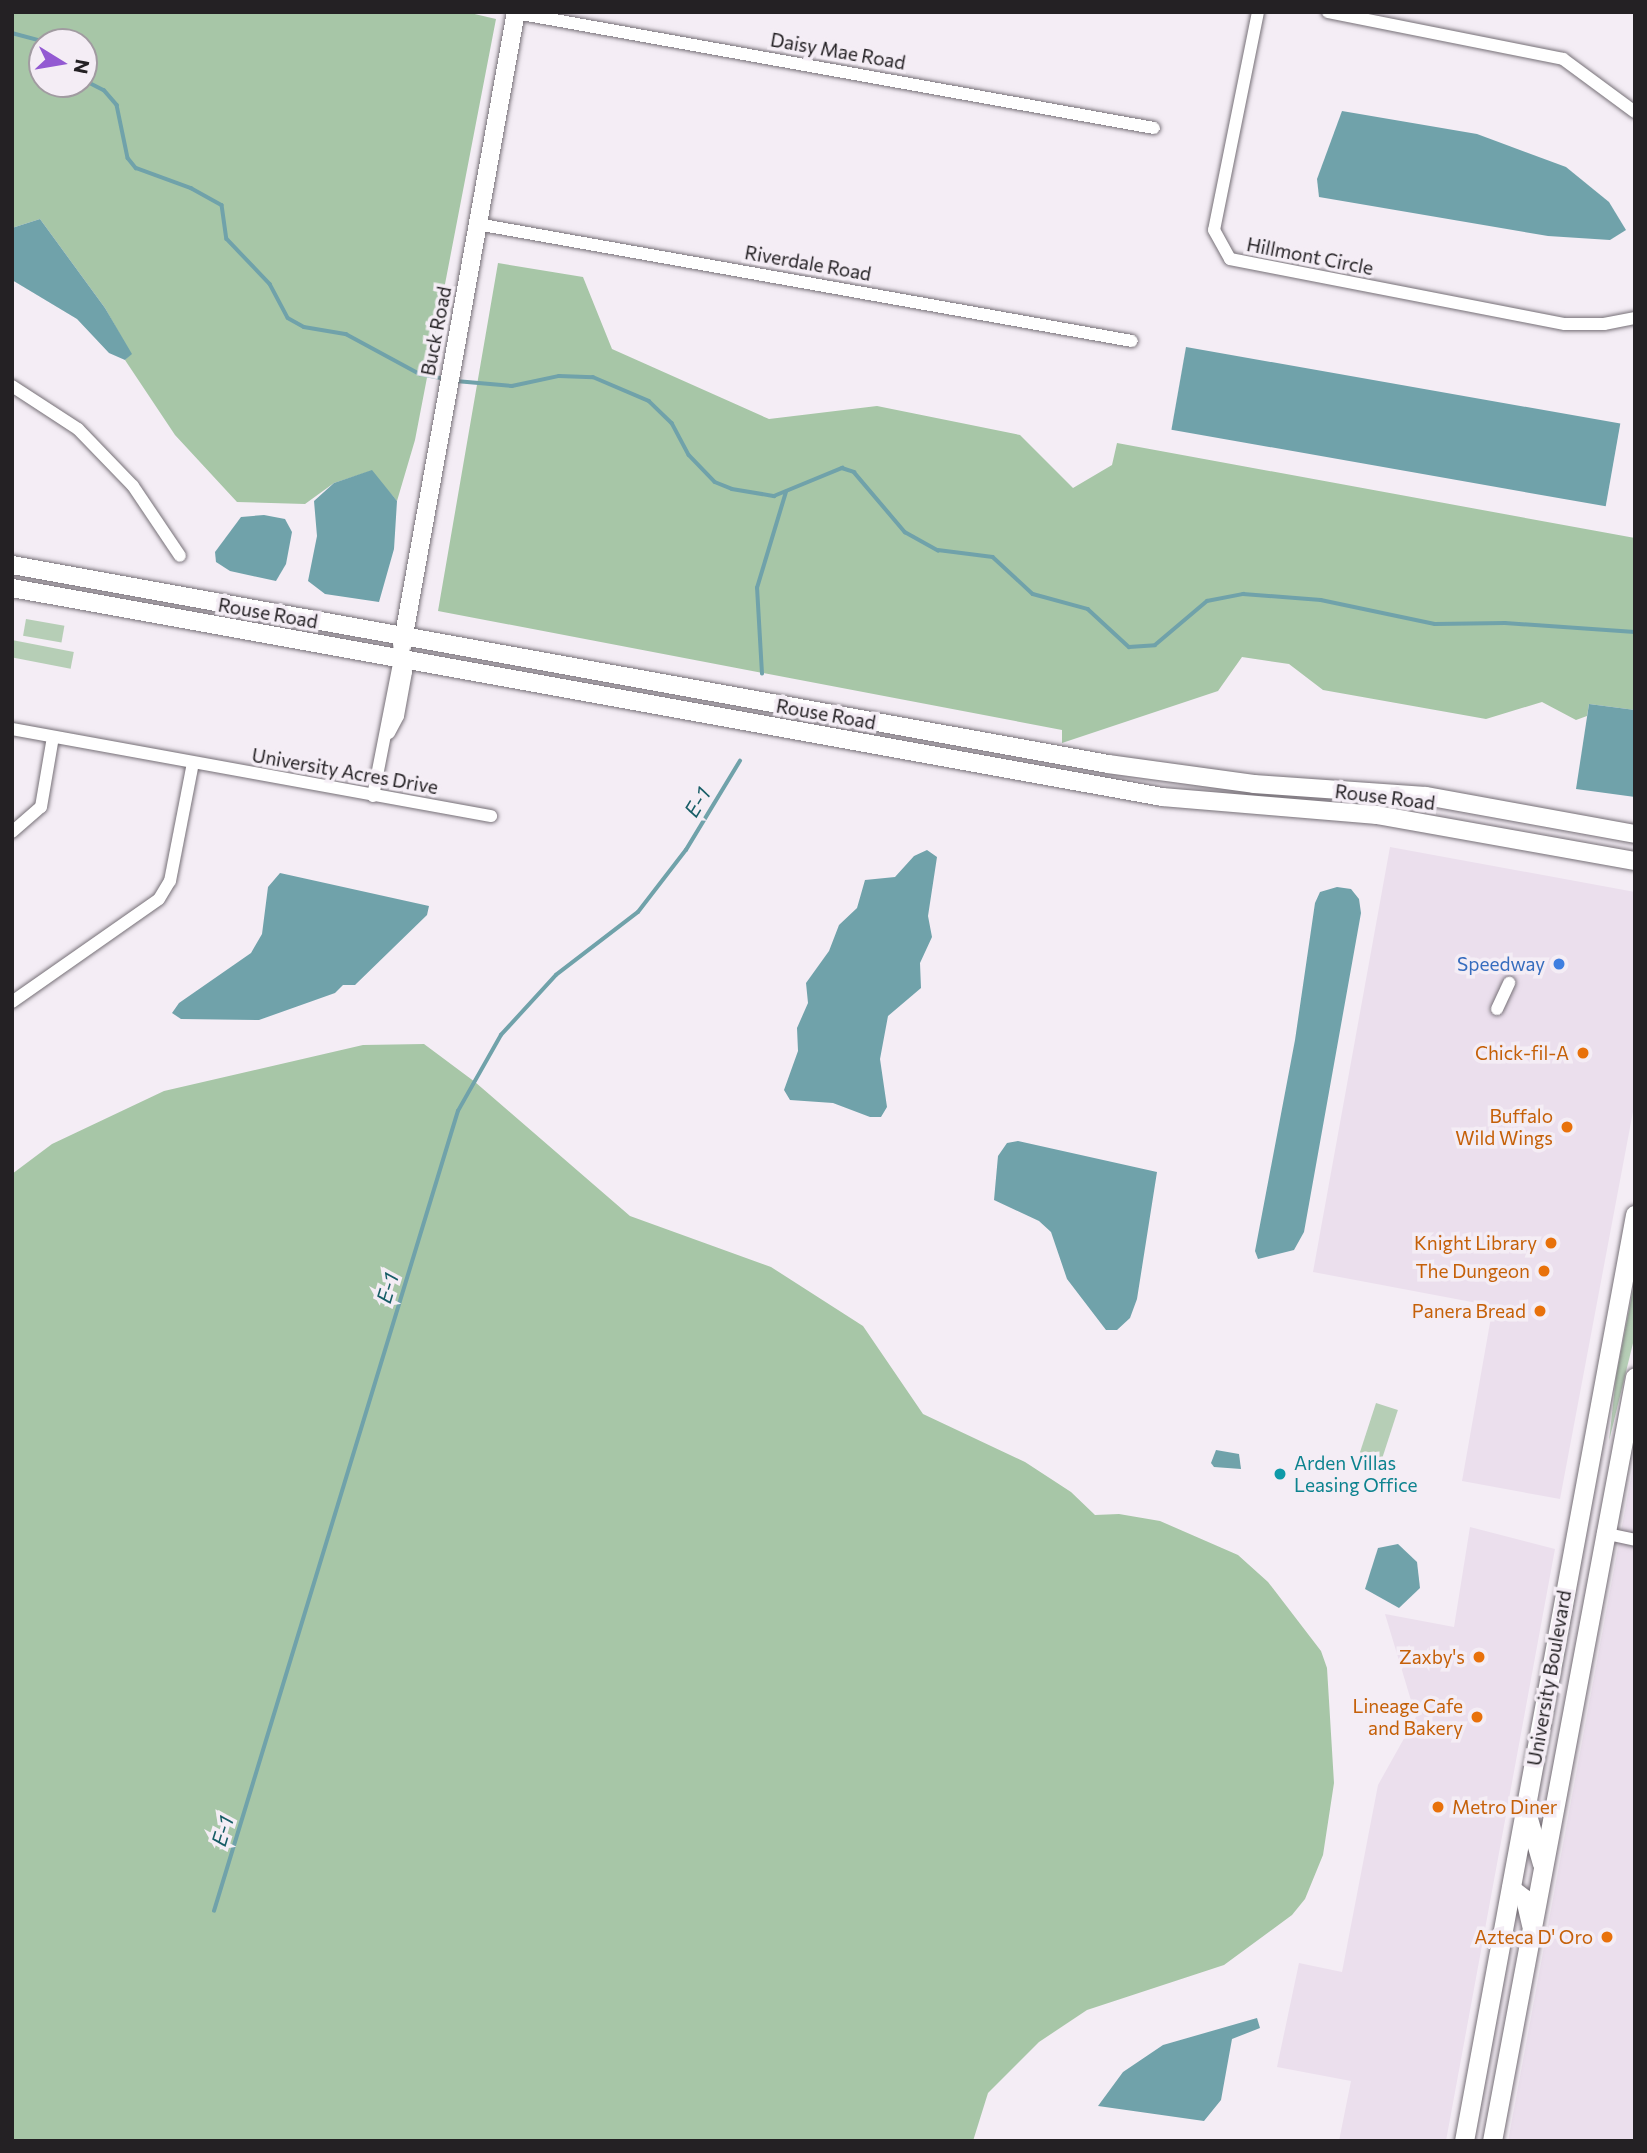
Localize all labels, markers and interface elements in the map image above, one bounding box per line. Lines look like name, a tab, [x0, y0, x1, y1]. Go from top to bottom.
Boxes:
north arrow	[28, 28, 98, 98]
street label: Daisy Mae Road	[769, 28, 907, 74]
text: N	[69, 58, 95, 76]
street label: Hillmont Circle	[1245, 233, 1375, 279]
street label: Riverdale Road	[743, 241, 873, 285]
street label: Buck Road	[416, 284, 456, 378]
street label: Rouse Road	[216, 593, 320, 633]
street label: Rouse Road	[774, 694, 878, 734]
street label: University Acres Drive	[250, 743, 440, 799]
street label: Rouse Road	[1334, 780, 1436, 814]
water label: E-1	[678, 783, 716, 821]
place label: Speedway	[1457, 953, 1545, 975]
marker: Speedway	[1551, 956, 1567, 972]
place label: Chick-fil-A	[1475, 1042, 1569, 1064]
marker: Chick-fil-A	[1575, 1045, 1591, 1061]
place label: Buffalo Wild Wings	[1455, 1105, 1553, 1149]
marker: Buffalo Wild Wings	[1559, 1119, 1575, 1135]
place label: Knight Library	[1414, 1232, 1537, 1254]
marker: Knight Library	[1543, 1235, 1559, 1251]
place label: The Dungeon	[1415, 1260, 1530, 1282]
marker: The Dungeon	[1536, 1263, 1552, 1279]
water label: E-1	[371, 1270, 403, 1306]
place label: Panera Bread	[1412, 1300, 1526, 1322]
marker: Panera Bread	[1532, 1303, 1548, 1319]
place label: Arden Villas Leasing Office	[1294, 1452, 1418, 1496]
marker: Arden Villas Leasing Office	[1272, 1466, 1288, 1482]
street label: University Boulevard	[1522, 1589, 1576, 1767]
place label: Zaxby's	[1399, 1646, 1465, 1668]
marker: Zaxby's	[1471, 1649, 1487, 1665]
place label: Lineage Cafe and Bakery	[1353, 1695, 1463, 1739]
marker: Lineage Cafe and Bakery	[1469, 1709, 1485, 1725]
place label: Metro Diner	[1452, 1796, 1557, 1818]
marker: Metro Diner	[1430, 1799, 1446, 1815]
water label: E-1	[206, 1813, 238, 1849]
place label: Azteca D' Oro	[1474, 1926, 1593, 1948]
marker: Azteca D' Oro	[1599, 1929, 1615, 1945]

